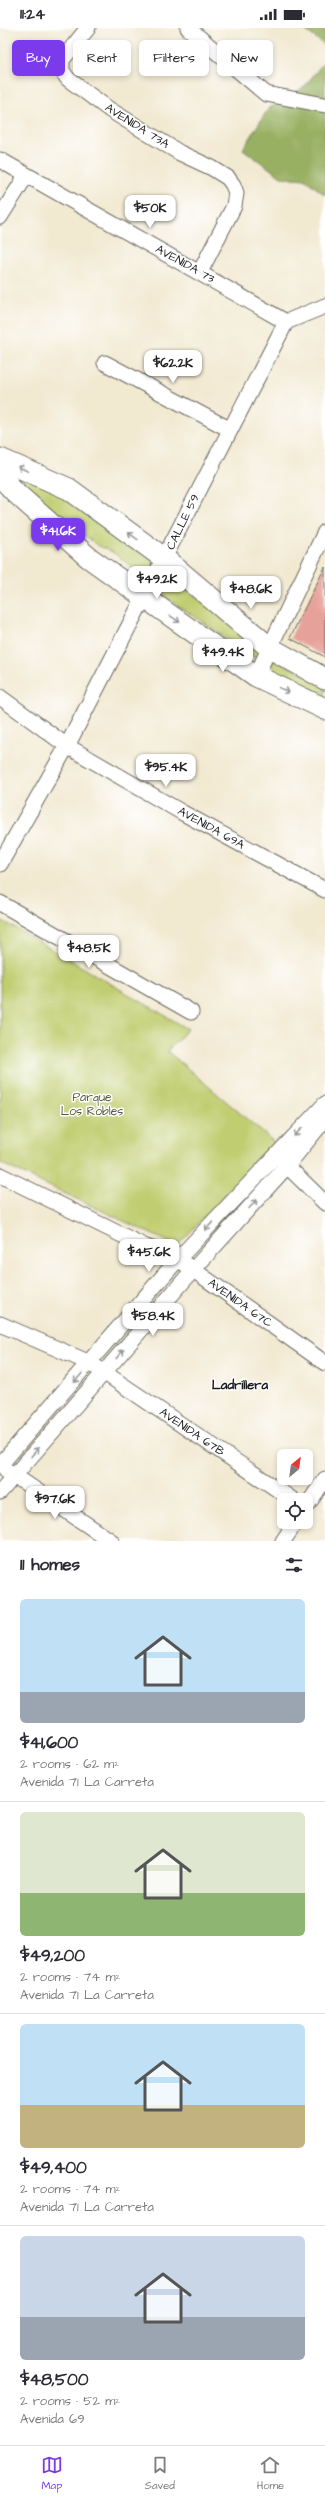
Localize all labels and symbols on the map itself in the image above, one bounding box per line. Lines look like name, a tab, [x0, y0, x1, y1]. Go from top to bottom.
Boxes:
street label: AVENIDA 73A	[101, 99, 173, 153]
pin: $50K	[126, 195, 174, 229]
street label: AVENIDA 73	[152, 241, 218, 287]
pin: $62.2K	[140, 350, 206, 384]
one-way arrow	[17, 465, 29, 472]
street label: CALLE 59	[162, 491, 204, 553]
pin: $41.6K	[25, 518, 91, 552]
one-way arrow	[128, 532, 139, 540]
pin: $49.2K	[124, 566, 190, 600]
pin: $48.6K	[218, 576, 284, 610]
one-way arrow	[170, 615, 181, 623]
pin: $49.4K	[190, 639, 256, 673]
one-way arrow	[278, 687, 290, 694]
pin: $95.4K	[133, 754, 199, 788]
street label: AVENIDA 69A	[175, 803, 248, 854]
pin: $48.5K	[56, 935, 122, 969]
park label: Parque Los Robles	[61, 1089, 123, 1120]
one-way arrow	[293, 1127, 303, 1137]
one-way arrow	[248, 1199, 257, 1209]
one-way arrow	[204, 1221, 213, 1232]
pin: $45.6K	[116, 1239, 182, 1273]
street label: AVENIDA 67C	[204, 1274, 276, 1332]
pin: $58.4K	[120, 1303, 186, 1337]
one-way arrow	[116, 1349, 125, 1359]
one-way arrow	[73, 1372, 82, 1383]
district label: Ladrillera	[212, 1376, 269, 1394]
street label: AVENIDA 67B	[156, 1404, 228, 1460]
one-way arrow	[30, 1448, 39, 1458]
north arrow	[277, 1449, 313, 1485]
pin: $97.6K	[22, 1486, 88, 1520]

